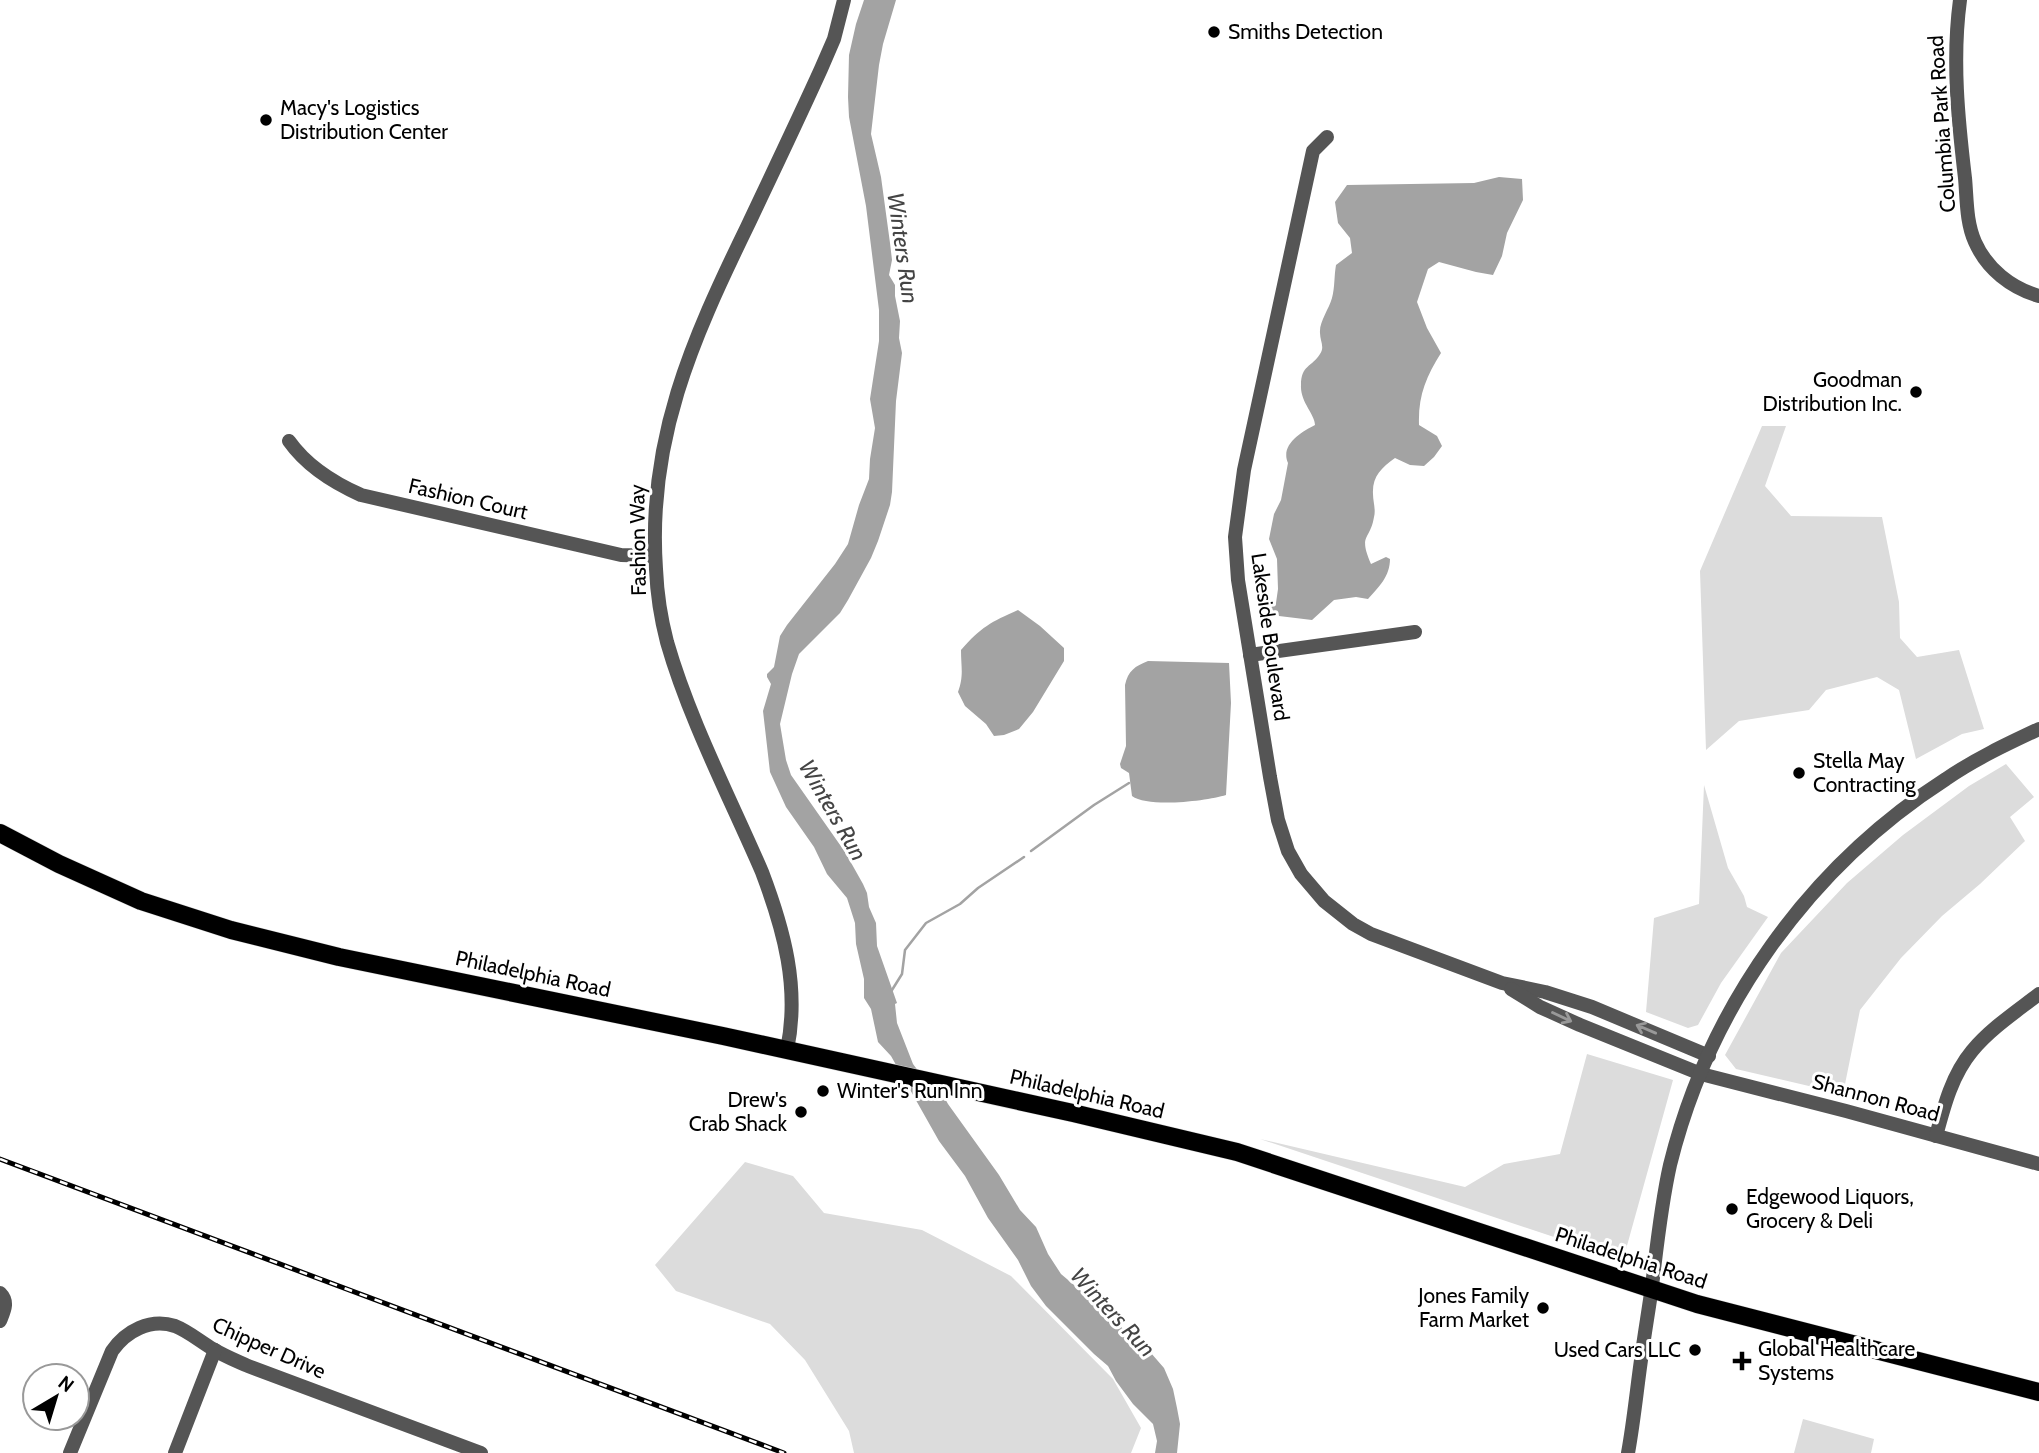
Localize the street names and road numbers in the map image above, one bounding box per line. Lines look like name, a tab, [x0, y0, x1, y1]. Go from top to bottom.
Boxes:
street label: Columbia Park Road	[1923, 35, 1960, 213]
street label: Fashion Court	[406, 473, 530, 524]
street label: Fashion Way	[624, 484, 651, 596]
street label: Lakeside Boulevard	[1246, 551, 1295, 723]
street label: Philadelphia Road	[453, 945, 613, 1002]
street label: Philadelphia Road	[1007, 1064, 1167, 1123]
street label: Shannon Road	[1810, 1069, 1942, 1126]
street label: Philadelphia Road	[1552, 1221, 1710, 1294]
street label: Chipper Drive	[209, 1311, 330, 1384]

